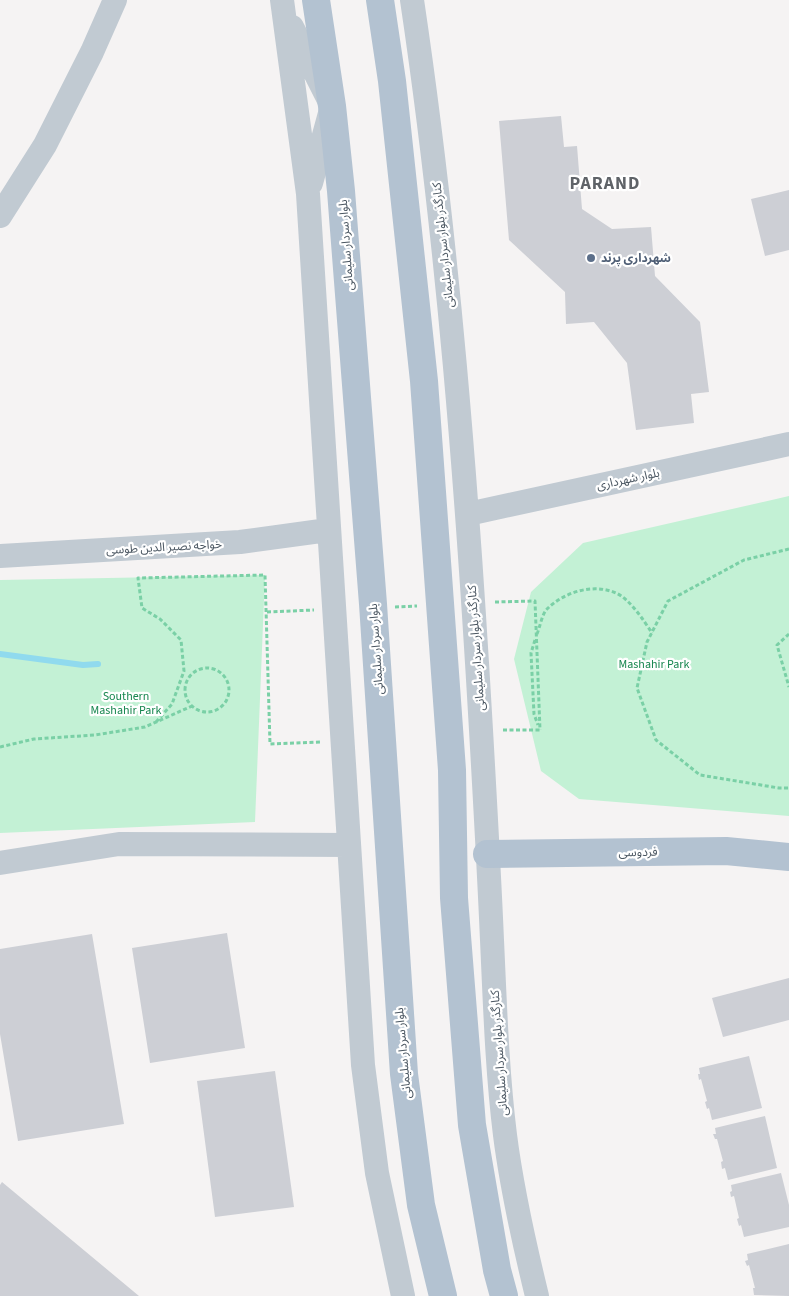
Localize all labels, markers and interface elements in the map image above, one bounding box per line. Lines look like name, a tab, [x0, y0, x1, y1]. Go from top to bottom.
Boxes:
district label: PARAND	[570, 171, 640, 196]
street label: کنارگذر بلوار سردار سلیمانی	[428, 180, 459, 308]
street label: بلوار سردار سلیمانی	[335, 199, 358, 291]
place label: شهرداری پرند	[601, 250, 671, 267]
marker: شهرداری پرند	[585, 252, 597, 264]
street label: بلوار شهرداری	[595, 465, 661, 494]
street label: خواجه نصیر الدین طوسی	[106, 536, 223, 559]
street label: کنارگذر بلوار سردار سلیمانی	[464, 584, 489, 711]
street label: بلوار سردار سلیمانی	[365, 603, 388, 695]
park label: Mashahir Park	[619, 656, 689, 673]
park label: Southern Mashahir Park	[91, 688, 161, 719]
street label: فردوسی	[618, 844, 658, 861]
street label: کنارگذر بلوار سردار سلیمانی	[487, 989, 512, 1116]
street label: بلوار سردار سلیمانی	[391, 1007, 416, 1099]

